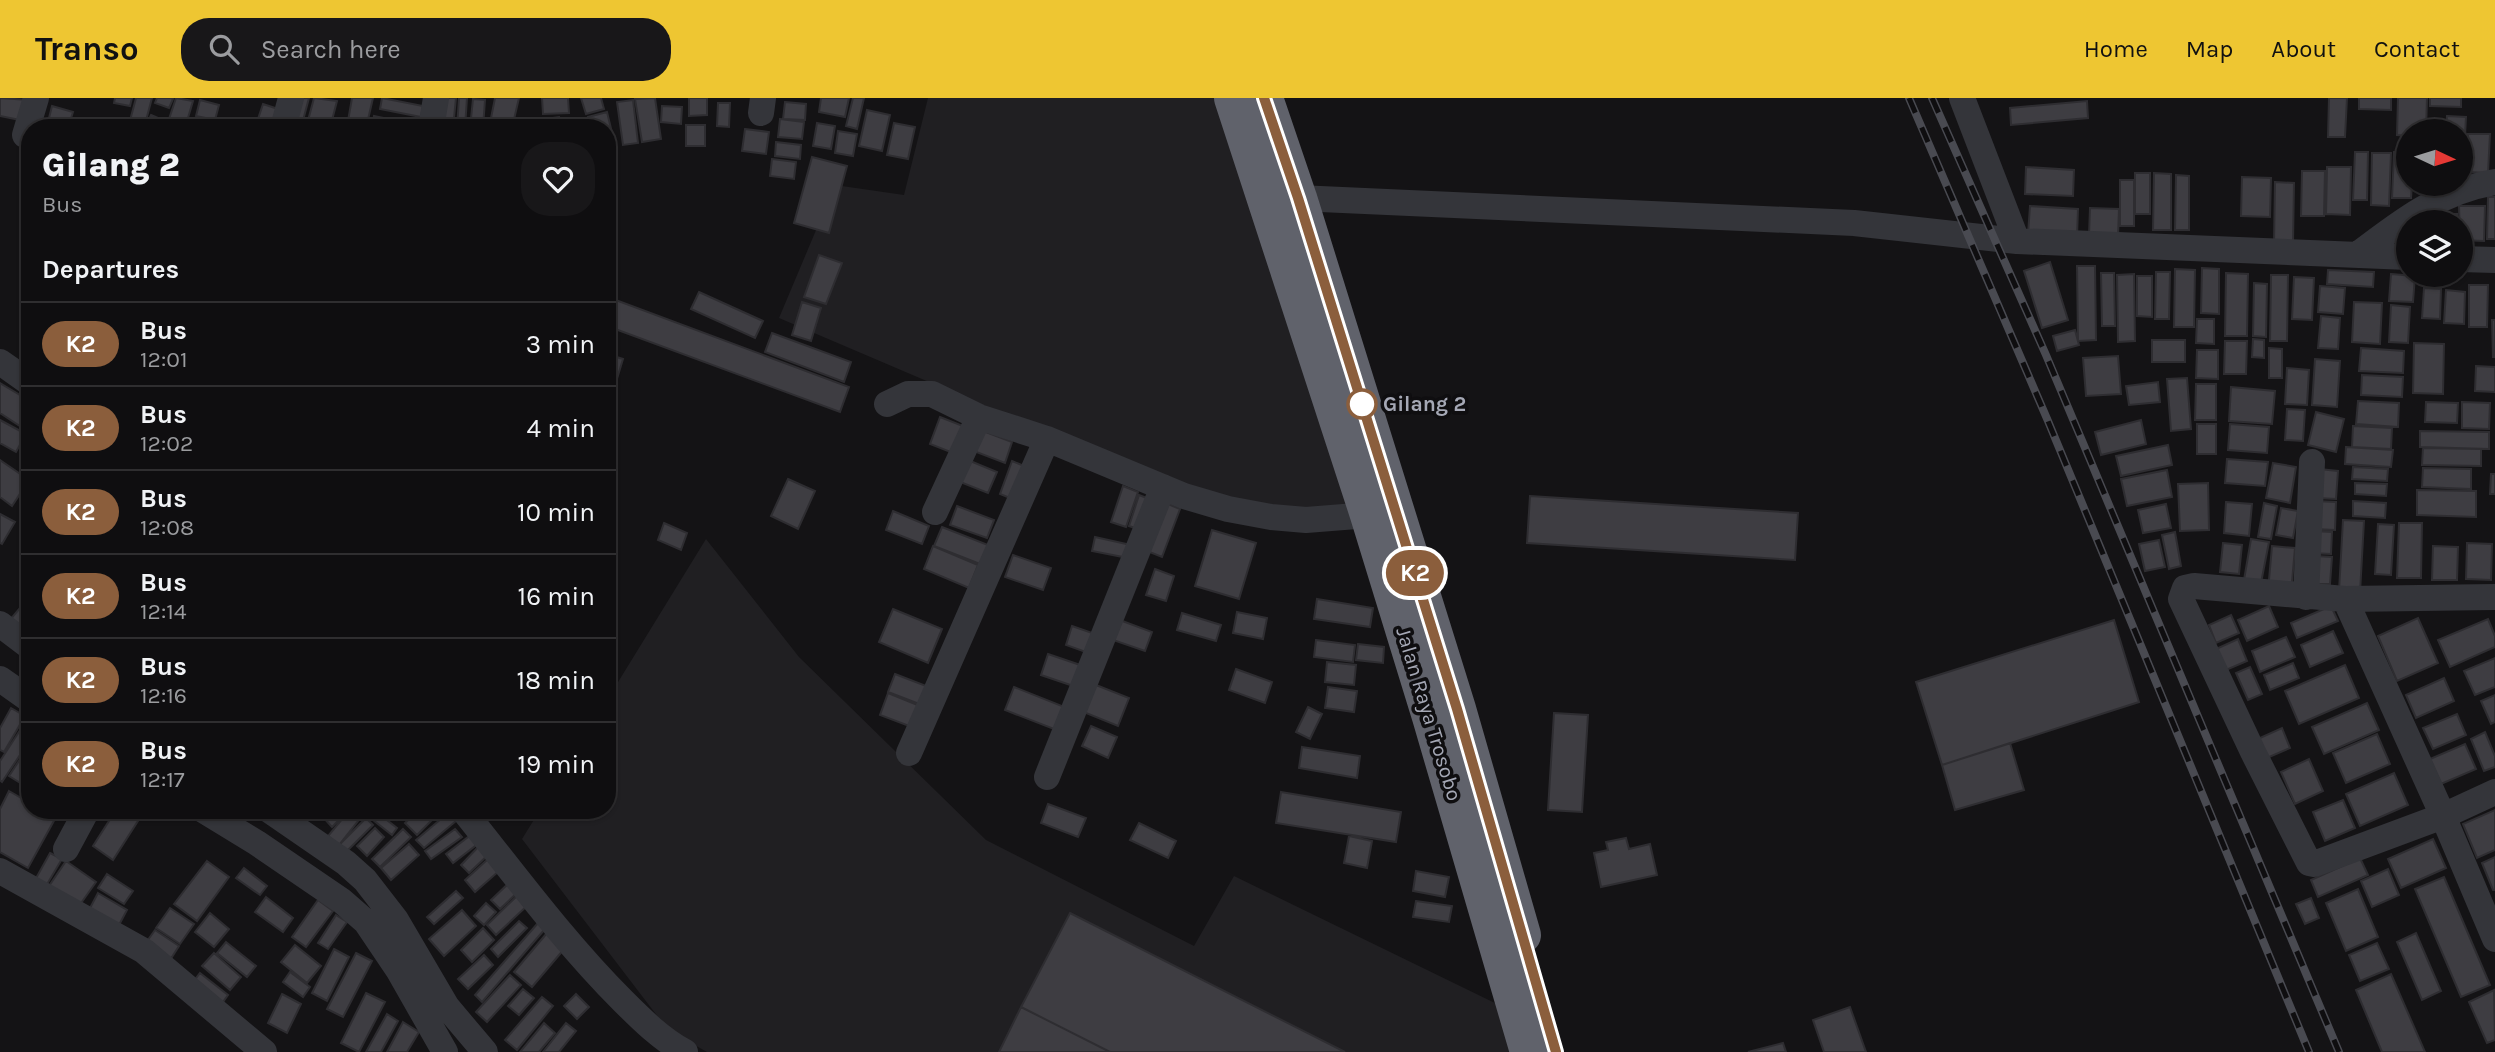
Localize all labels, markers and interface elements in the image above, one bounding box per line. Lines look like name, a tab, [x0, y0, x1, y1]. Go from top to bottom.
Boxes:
search box	[181, 18, 671, 81]
text: Transo	[35, 30, 139, 68]
icon: search	[205, 30, 243, 68]
text: Search here	[261, 34, 401, 65]
text: Home	[2084, 35, 2148, 63]
text: Map	[2186, 35, 2233, 63]
text: About	[2271, 35, 2336, 63]
text: Contact	[2374, 35, 2460, 63]
north arrow	[2396, 119, 2473, 196]
map controls	[2396, 119, 2473, 287]
button: heart	[521, 142, 595, 216]
text: Gilang 2	[42, 146, 180, 184]
text: Bus	[42, 191, 82, 218]
button: layers	[2396, 210, 2473, 287]
text: Departures	[42, 254, 179, 285]
text: Bus	[140, 315, 187, 346]
text: 3 min	[526, 329, 595, 360]
text: K2	[65, 330, 96, 358]
text: 12:01	[140, 346, 187, 373]
marker: Gilang 2	[1347, 389, 1377, 419]
place label: Gilang 2	[1383, 392, 1466, 416]
text: Bus	[140, 399, 187, 430]
text: 4 min	[527, 413, 595, 444]
text: K2	[65, 414, 96, 442]
text: 12:02	[140, 430, 193, 457]
text: Bus	[140, 483, 187, 514]
text: 10 min	[517, 497, 595, 528]
text: K2	[65, 498, 96, 526]
text: 12:08	[140, 514, 194, 541]
line badge: K2	[1384, 550, 1446, 596]
text: K2	[1400, 559, 1430, 587]
text: Bus	[140, 567, 187, 598]
text: 16 min	[518, 581, 595, 612]
text: K2	[65, 582, 96, 610]
text: 12:14	[140, 598, 187, 625]
street label: Jalan Raya Trosobo	[1391, 624, 1467, 804]
text: Bus	[140, 651, 187, 682]
text: 18 min	[516, 665, 595, 696]
text: K2	[65, 666, 96, 694]
text: 12:16	[140, 682, 187, 709]
text: Bus	[140, 735, 187, 766]
text: 19 min	[517, 749, 595, 780]
text: K2	[65, 750, 96, 778]
text: 12:17	[140, 766, 185, 793]

